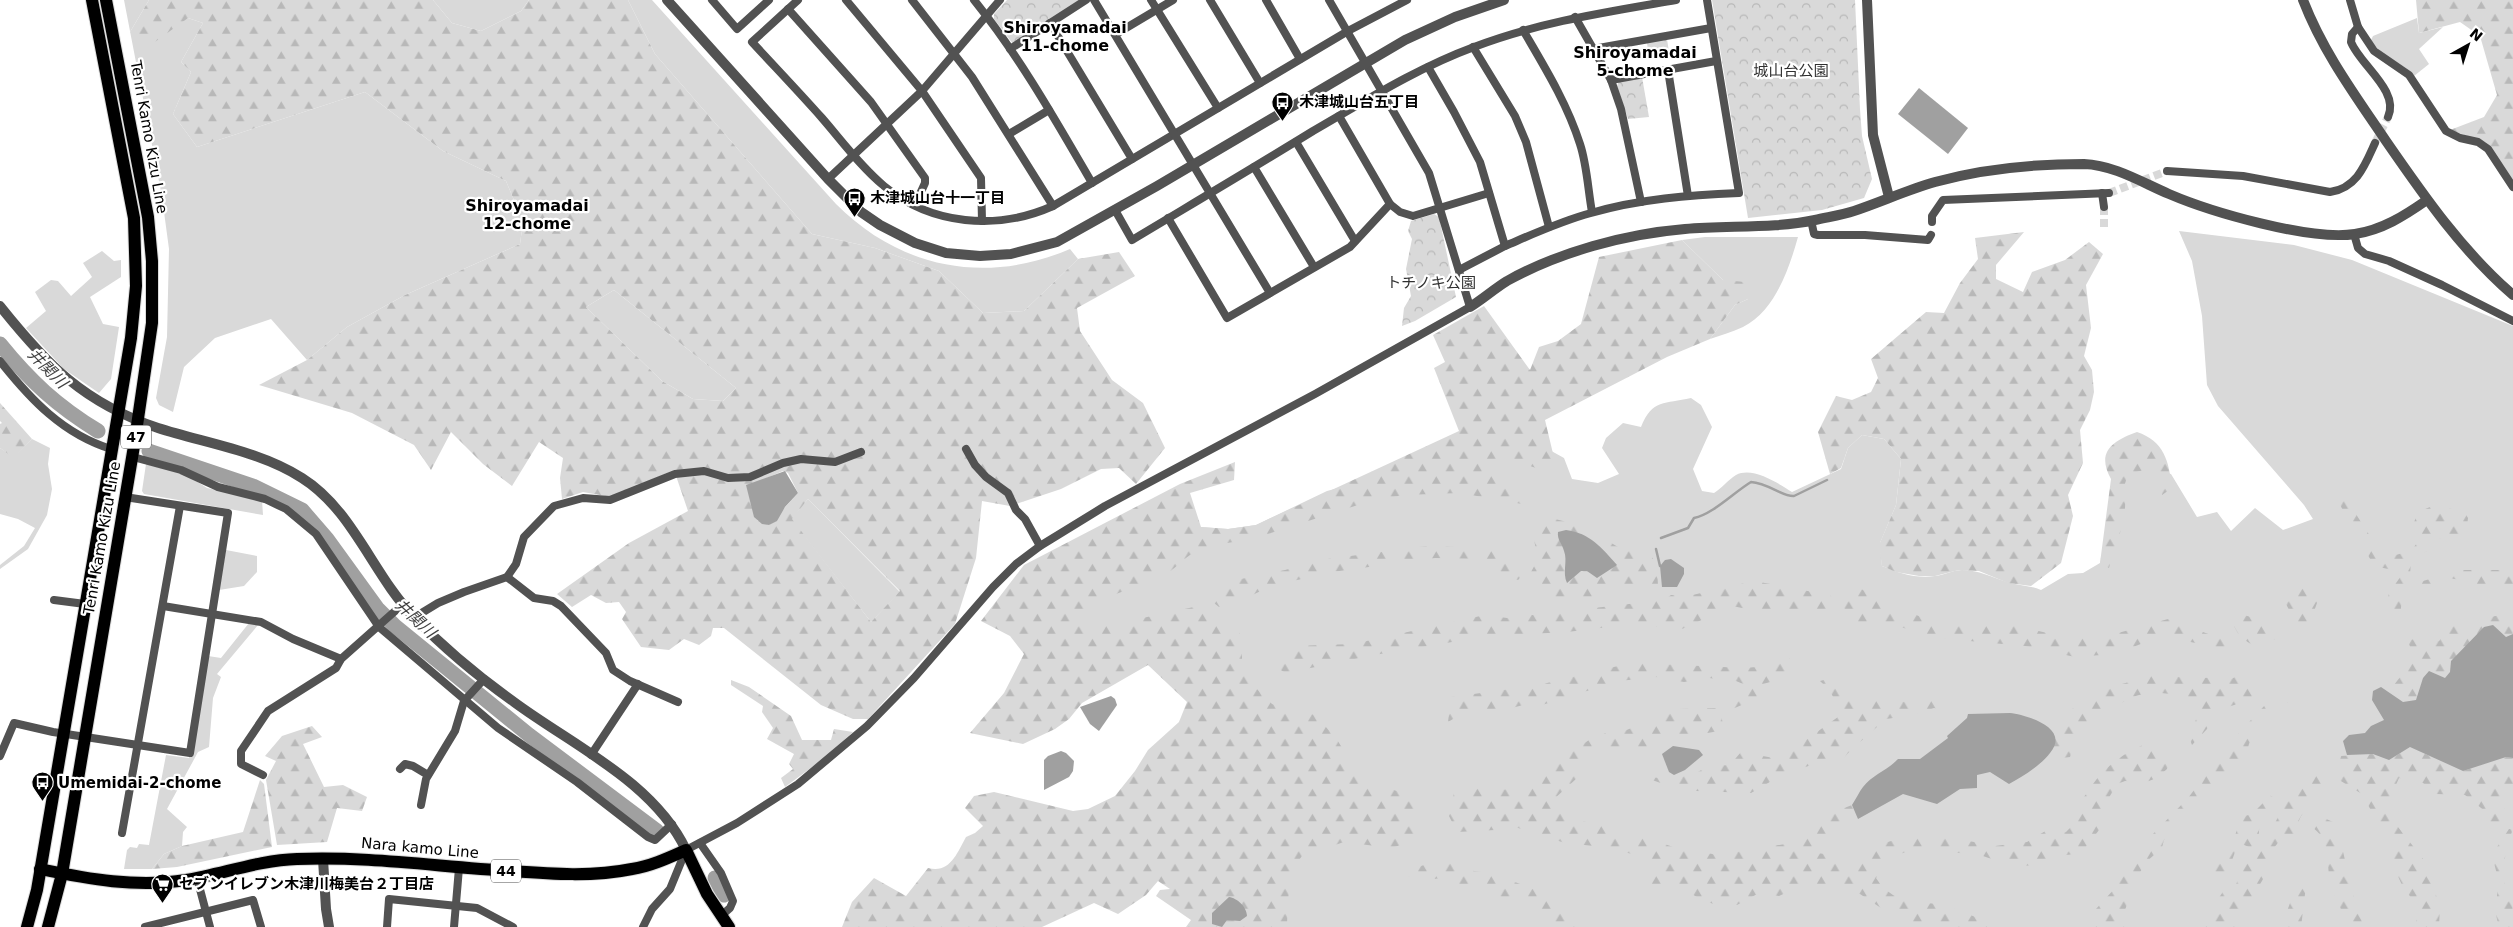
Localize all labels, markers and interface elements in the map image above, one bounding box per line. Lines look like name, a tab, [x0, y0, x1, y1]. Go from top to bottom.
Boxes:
district label: Shiroyamadai 11-chome	[1003, 18, 1127, 55]
north arrow	[2443, 20, 2493, 70]
text: N	[2467, 25, 2486, 45]
district label: Shiroyamadai 5-chome	[1573, 43, 1697, 80]
street label: Tenri Kamo Kizu Line	[126, 58, 171, 215]
park label: 城山台公園	[1753, 62, 1829, 80]
bus stop icon: 木津城山台五丁目	[1271, 90, 1295, 121]
place label: 木津城山台五丁目	[1299, 93, 1419, 111]
bus stop icon: 木津城山台十一丁目	[842, 186, 866, 217]
place label: 木津城山台十一丁目	[870, 189, 1005, 207]
district label: Shiroyamadai 12-chome	[465, 196, 589, 233]
park label: トチノキ公園	[1386, 274, 1476, 292]
water label: 井関川	[24, 345, 73, 393]
road number: 47	[121, 426, 151, 448]
street label: Tenri Kamo Kizu Line	[79, 460, 124, 617]
water label: 井関川	[392, 595, 441, 643]
bus stop icon: Umemidai-2-chome	[30, 771, 54, 802]
place label: Umemidai-2-chome	[58, 774, 221, 792]
street label: Nara kamo Line	[360, 834, 480, 862]
road number: 44	[491, 859, 521, 882]
supermarket icon: セブンイレブン木津川梅美台２丁目店	[151, 872, 175, 903]
place label: セブンイレブン木津川梅美台２丁目店	[179, 875, 434, 893]

